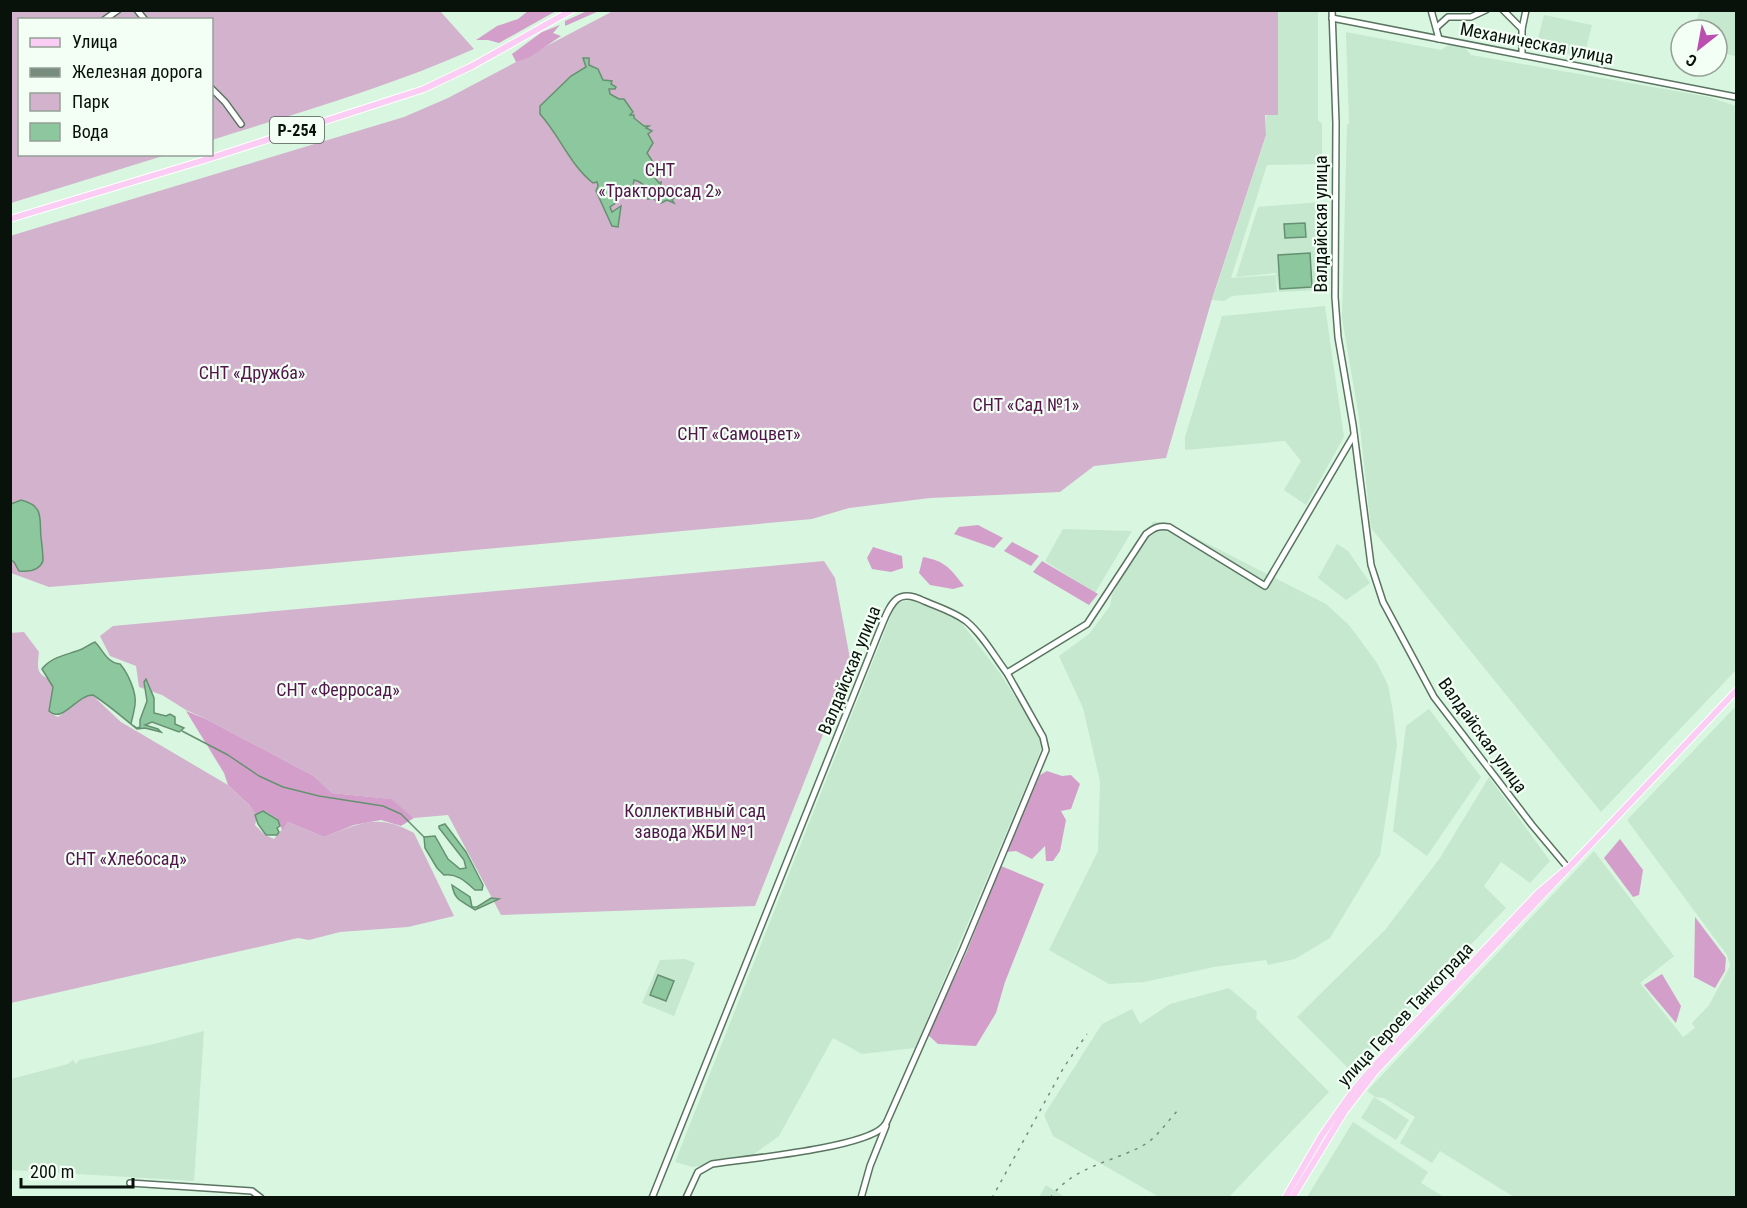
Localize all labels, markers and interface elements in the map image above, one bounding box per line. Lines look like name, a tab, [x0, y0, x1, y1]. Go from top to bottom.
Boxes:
legend	[18, 18, 213, 156]
street label: Механическая улица	[1458, 18, 1616, 68]
north arrow	[1669, 18, 1729, 78]
text: Улица	[72, 31, 118, 52]
text: С	[1683, 50, 1700, 71]
text: Железная дорога	[72, 61, 203, 82]
text: Парк	[72, 91, 110, 112]
road number: Р-254	[270, 117, 324, 143]
text: Вода	[72, 121, 109, 142]
street label: Валдайская улица	[1310, 155, 1331, 293]
park label: СНТ «Тракторосад 2»	[598, 159, 722, 201]
park label: СНТ «Дружба»	[199, 362, 305, 383]
park label: СНТ «Сад №1»	[973, 394, 1079, 415]
park label: СНТ «Самоцвет»	[677, 423, 801, 444]
street label: Валдайская улица	[814, 603, 884, 737]
street label: Валдайская улица	[1434, 673, 1532, 797]
park label: СНТ «Ферросад»	[276, 679, 400, 700]
park label: Коллективный сад завода ЖБИ №1	[624, 800, 766, 842]
park label: СНТ «Хлебосад»	[65, 848, 187, 869]
street label: улица Героев Танкограда	[1333, 938, 1477, 1090]
scale bar	[21, 1151, 134, 1189]
text: 200 m	[30, 1161, 74, 1182]

